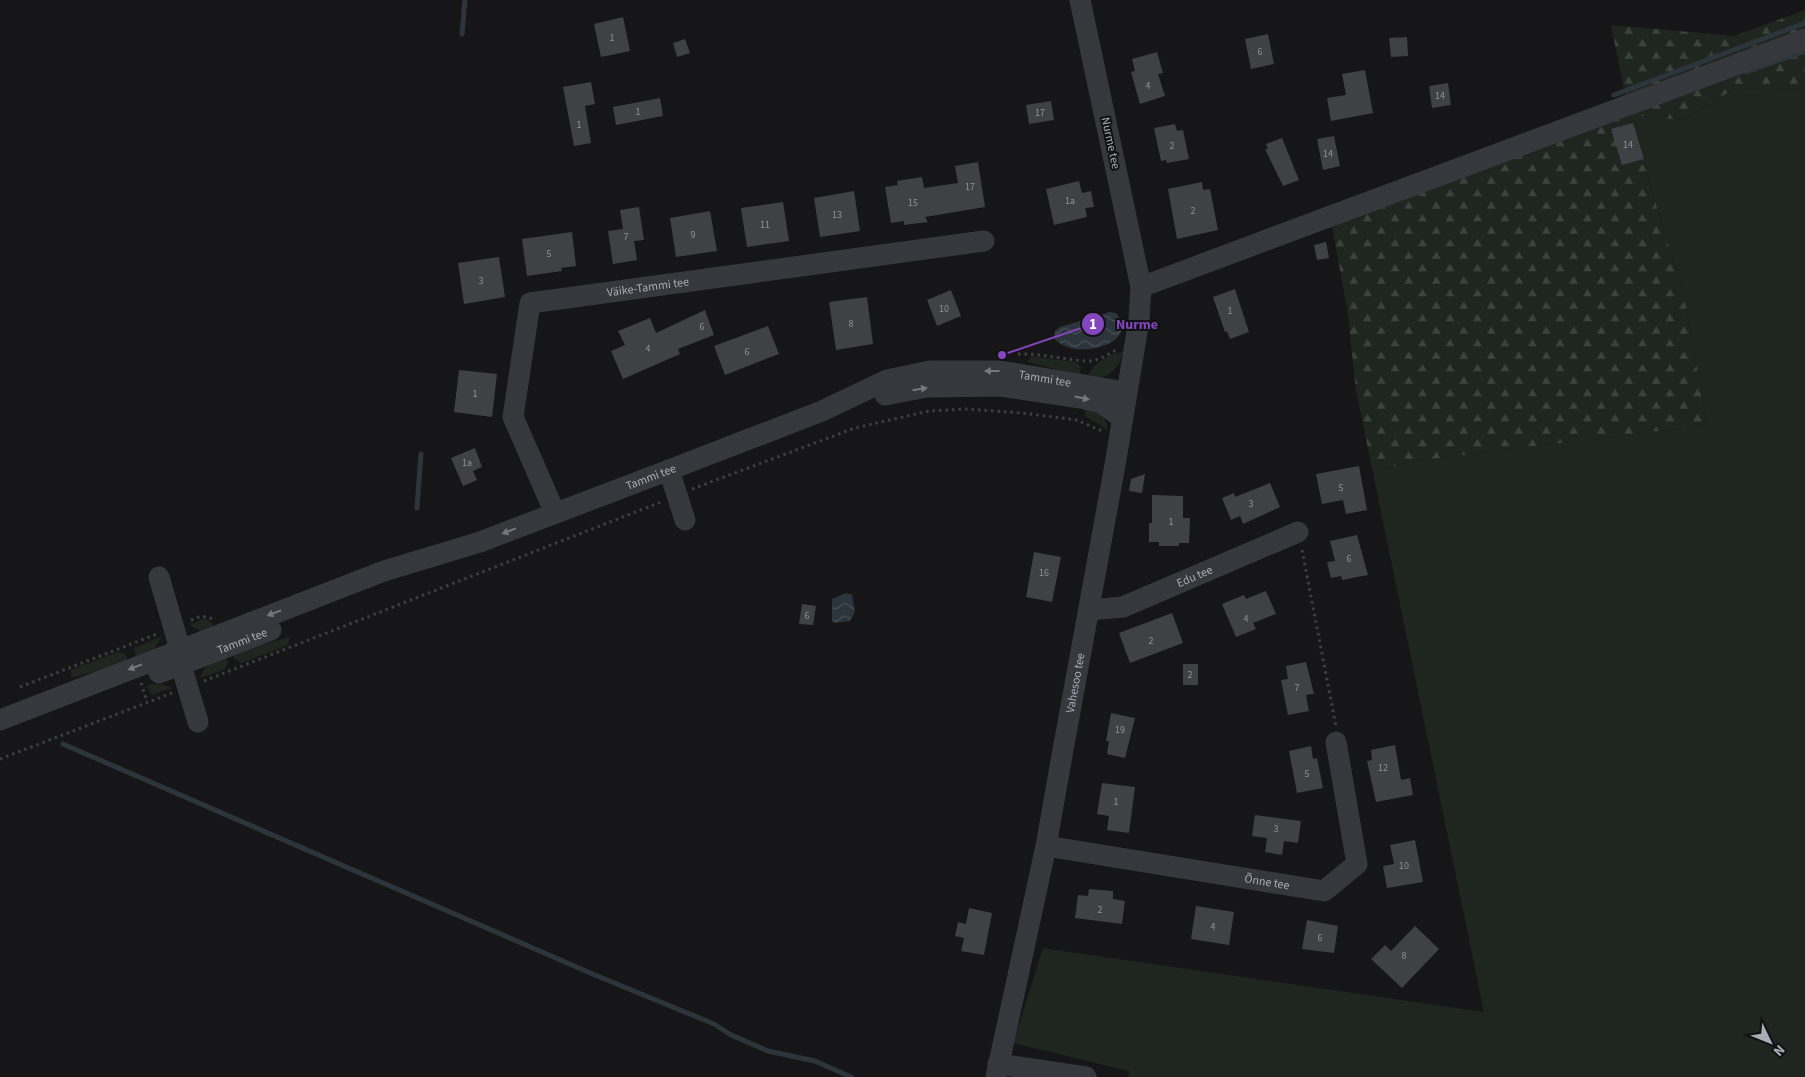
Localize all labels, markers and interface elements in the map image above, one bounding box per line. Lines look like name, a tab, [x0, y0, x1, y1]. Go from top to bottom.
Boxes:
house number: 1	[610, 31, 615, 45]
house number: 6	[1258, 45, 1263, 59]
house number: 4	[1146, 79, 1151, 93]
house number: 14	[1435, 89, 1445, 103]
house number: 1	[636, 105, 641, 119]
house number: 17	[1035, 106, 1045, 120]
street label: Nurme tee	[1097, 116, 1124, 171]
house number: 1	[577, 118, 582, 132]
house number: 14	[1623, 138, 1633, 152]
house number: 2	[1170, 139, 1175, 153]
house number: 14	[1323, 147, 1333, 161]
house number: 17	[965, 180, 975, 194]
house number: 1a	[1065, 194, 1075, 208]
house number: 15	[908, 196, 918, 210]
house number: 2	[1191, 204, 1196, 218]
house number: 13	[832, 208, 842, 222]
house number: 11	[760, 218, 770, 232]
house number: 9	[691, 228, 696, 242]
house number: 7	[624, 230, 629, 244]
house number: 5	[547, 247, 552, 261]
street label: Väike-Tammi tee	[606, 273, 690, 301]
house number: 3	[479, 274, 484, 288]
house number: 10	[939, 302, 949, 316]
house number: 1	[1228, 304, 1233, 318]
callout: Nurme	[1081, 310, 1168, 339]
text: 1	[1089, 314, 1097, 335]
text: Nurme	[1116, 315, 1158, 335]
house number: 8	[849, 317, 854, 331]
house number: 6	[700, 320, 705, 334]
house number: 4	[646, 342, 651, 356]
house number: 6	[745, 345, 750, 359]
street label: Tammi tee	[1018, 366, 1072, 392]
one-way arrow	[984, 367, 1000, 375]
one-way arrow	[913, 384, 929, 392]
house number: 1	[473, 387, 478, 401]
one-way arrow	[1074, 395, 1090, 403]
house number: 1a	[462, 456, 472, 470]
street label: Tammi tee	[623, 460, 679, 495]
house number: 5	[1339, 481, 1344, 495]
house number: 3	[1249, 497, 1254, 511]
house number: 1	[1169, 515, 1174, 529]
one-way arrow	[502, 528, 517, 535]
house number: 6	[1347, 552, 1352, 566]
street label: Edu tee	[1174, 562, 1215, 592]
house number: 16	[1039, 566, 1049, 580]
house number: 6	[805, 609, 810, 623]
one-way arrow	[266, 610, 281, 617]
house number: 4	[1244, 612, 1249, 626]
street label: Tammi tee	[215, 624, 270, 659]
house number: 2	[1149, 634, 1154, 648]
street label: Vahesoo tee	[1062, 652, 1090, 714]
one-way arrow	[127, 663, 142, 671]
house number: 2	[1188, 668, 1193, 682]
house number: 7	[1295, 681, 1300, 695]
house number: 19	[1115, 723, 1125, 737]
house number: 12	[1378, 761, 1388, 775]
house number: 5	[1305, 767, 1310, 781]
house number: 1	[1114, 795, 1119, 809]
house number: 3	[1274, 822, 1279, 836]
house number: 10	[1399, 859, 1409, 873]
street label: Õnne tee	[1243, 870, 1291, 894]
house number: 2	[1098, 903, 1103, 917]
house number: 4	[1211, 920, 1216, 934]
house number: 6	[1318, 931, 1323, 945]
house number: 8	[1402, 949, 1407, 963]
north arrow	[1745, 1017, 1795, 1067]
text: N	[1768, 1040, 1789, 1060]

